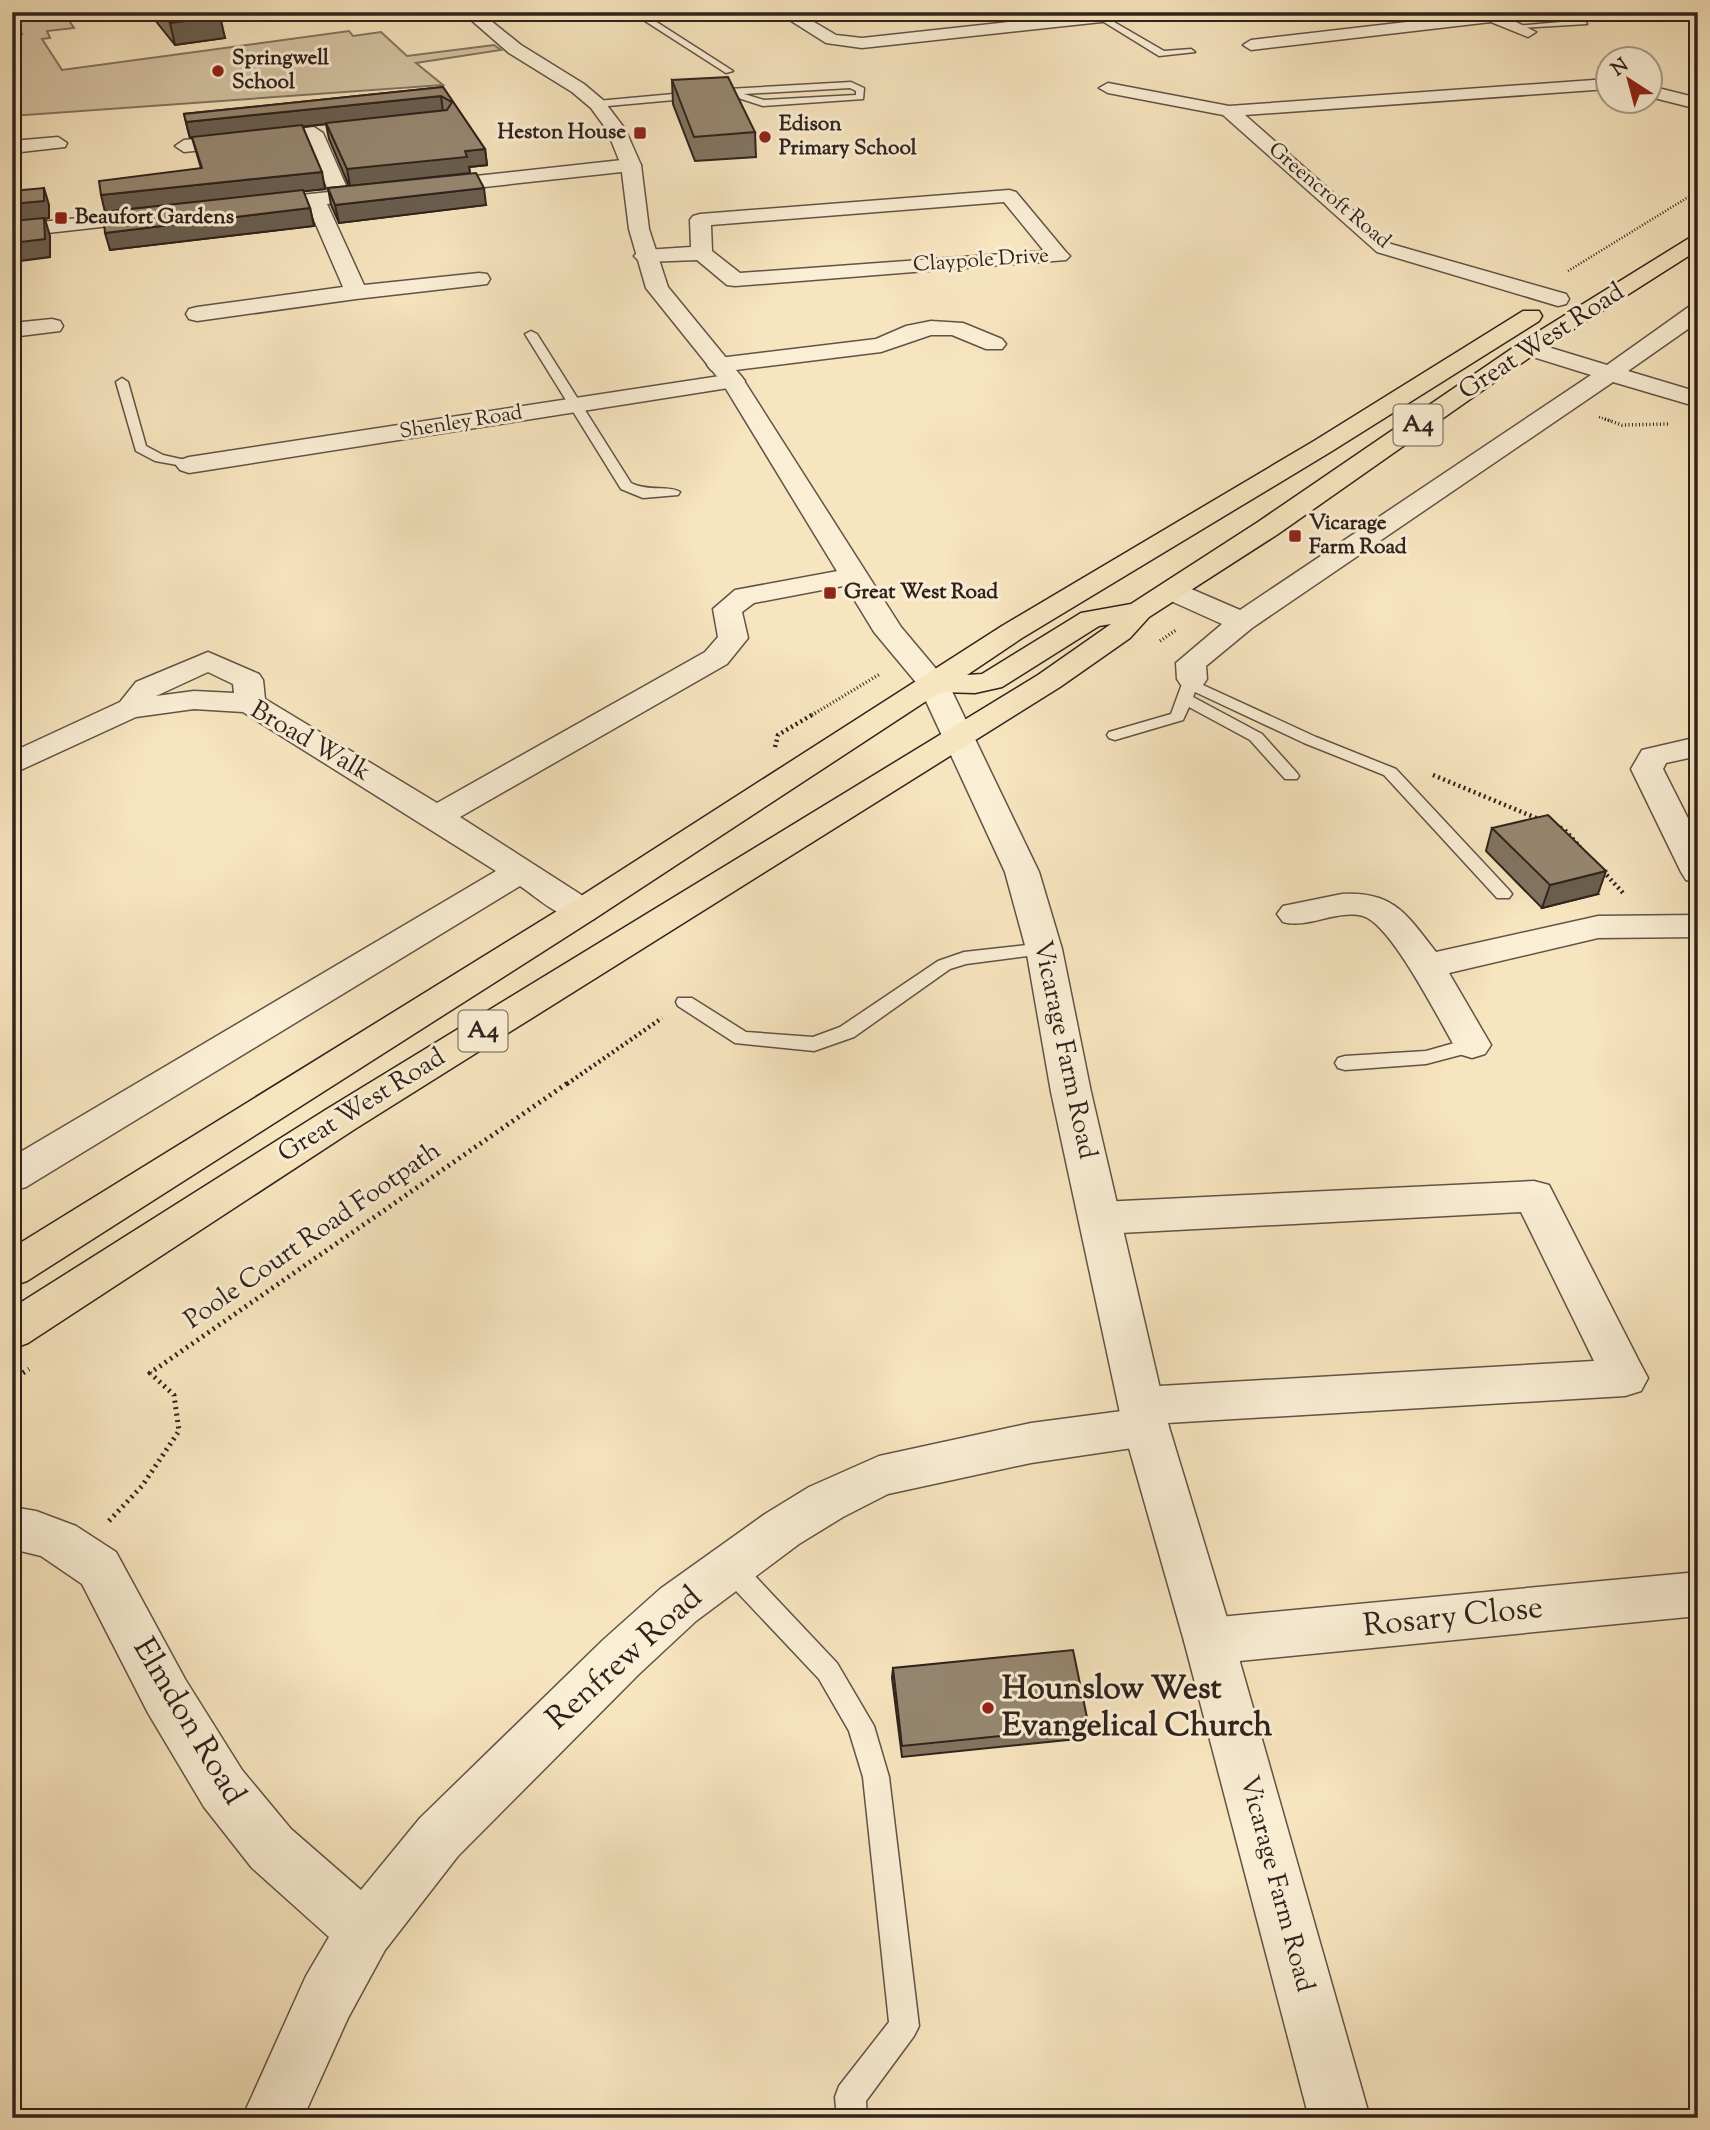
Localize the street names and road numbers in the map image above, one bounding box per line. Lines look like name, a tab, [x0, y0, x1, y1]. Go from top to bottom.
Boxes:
street label: Greencroft Road	[1261, 136, 1397, 256]
street label: Claypole Drive	[912, 241, 1050, 281]
street label: Great West Road	[1452, 274, 1632, 409]
street label: Shenley Road	[397, 398, 525, 448]
road number: A4	[1394, 404, 1442, 446]
street label: Broad Walk	[243, 693, 377, 791]
street label: Vicarage Farm Road	[1023, 937, 1105, 1163]
road number: A4	[458, 1010, 508, 1051]
street label: Great West Road	[271, 1040, 453, 1172]
street label: Poole Court Road Footpath	[177, 1133, 449, 1339]
street label: Renfrew Road	[537, 1576, 713, 1742]
street label: Rosary Close	[1361, 1586, 1545, 1650]
street label: Elmdon Road	[120, 1630, 256, 1814]
street label: Vicarage Farm Road	[1229, 1772, 1323, 1997]

